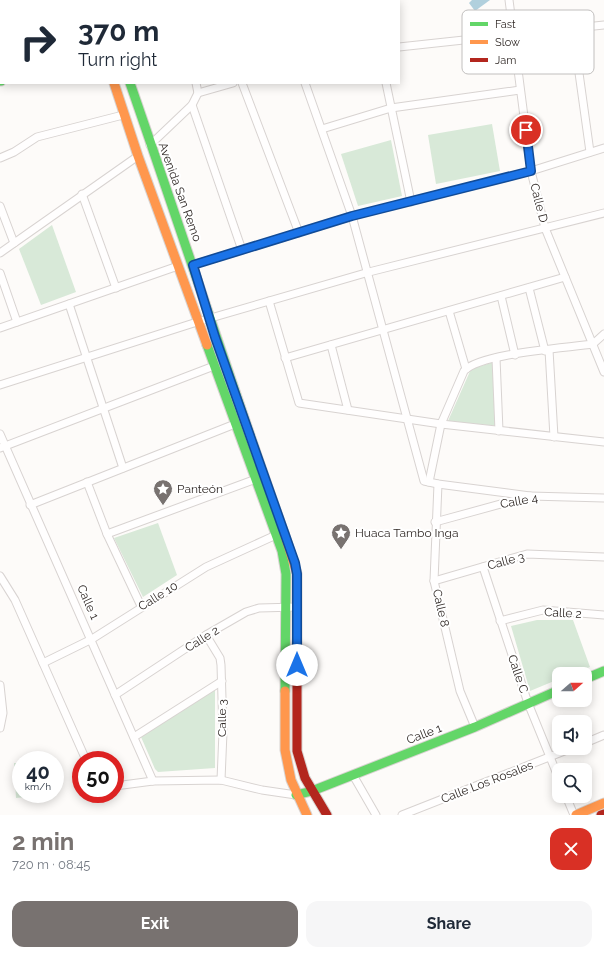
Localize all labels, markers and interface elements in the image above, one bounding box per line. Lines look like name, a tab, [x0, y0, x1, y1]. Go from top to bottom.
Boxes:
legend	[462, 10, 594, 74]
text: 370 m	[78, 15, 159, 48]
icon: right	[12, 16, 64, 68]
text: Fast	[495, 18, 516, 31]
text: Slow	[495, 36, 520, 49]
text: Turn right	[78, 49, 157, 70]
text: Jam	[495, 54, 516, 67]
pin	[509, 113, 543, 147]
icon: arrive	[515, 119, 537, 141]
street label: Avenida San Remo	[156, 141, 204, 243]
street label: Calle D	[527, 182, 551, 224]
place icon: Panteón	[152, 478, 174, 506]
place label: Panteón	[177, 482, 223, 496]
street label: Calle 4	[499, 491, 539, 511]
place icon: Huaca Tambo Inga	[330, 522, 352, 550]
place label: Huaca Tambo Inga	[355, 526, 459, 540]
street label: Calle 3	[486, 549, 526, 573]
street label: Calle 10	[136, 578, 180, 614]
street label: Calle 1	[74, 582, 102, 622]
street label: Calle 8	[430, 588, 452, 628]
street label: Calle 2	[544, 605, 582, 621]
street label: Calle 2	[182, 623, 222, 655]
position arrow	[276, 644, 318, 686]
street label: Calle C	[505, 653, 531, 695]
north arrow	[552, 667, 592, 707]
map controls	[552, 667, 592, 803]
street label: Calle 3	[215, 699, 229, 737]
button: sound	[552, 715, 592, 755]
street label: Calle 1	[404, 721, 444, 747]
speed limit sign: 50	[72, 751, 124, 803]
street label: Calle Los Rosales	[439, 758, 535, 806]
text: 40	[26, 760, 50, 784]
button: search	[552, 763, 592, 803]
text: km/h	[25, 781, 51, 792]
text: 2 min	[12, 827, 74, 856]
button: close	[550, 828, 592, 870]
text: 720 m · 08:45	[12, 857, 90, 872]
button: Exit	[12, 901, 298, 947]
button: Share	[306, 901, 592, 947]

